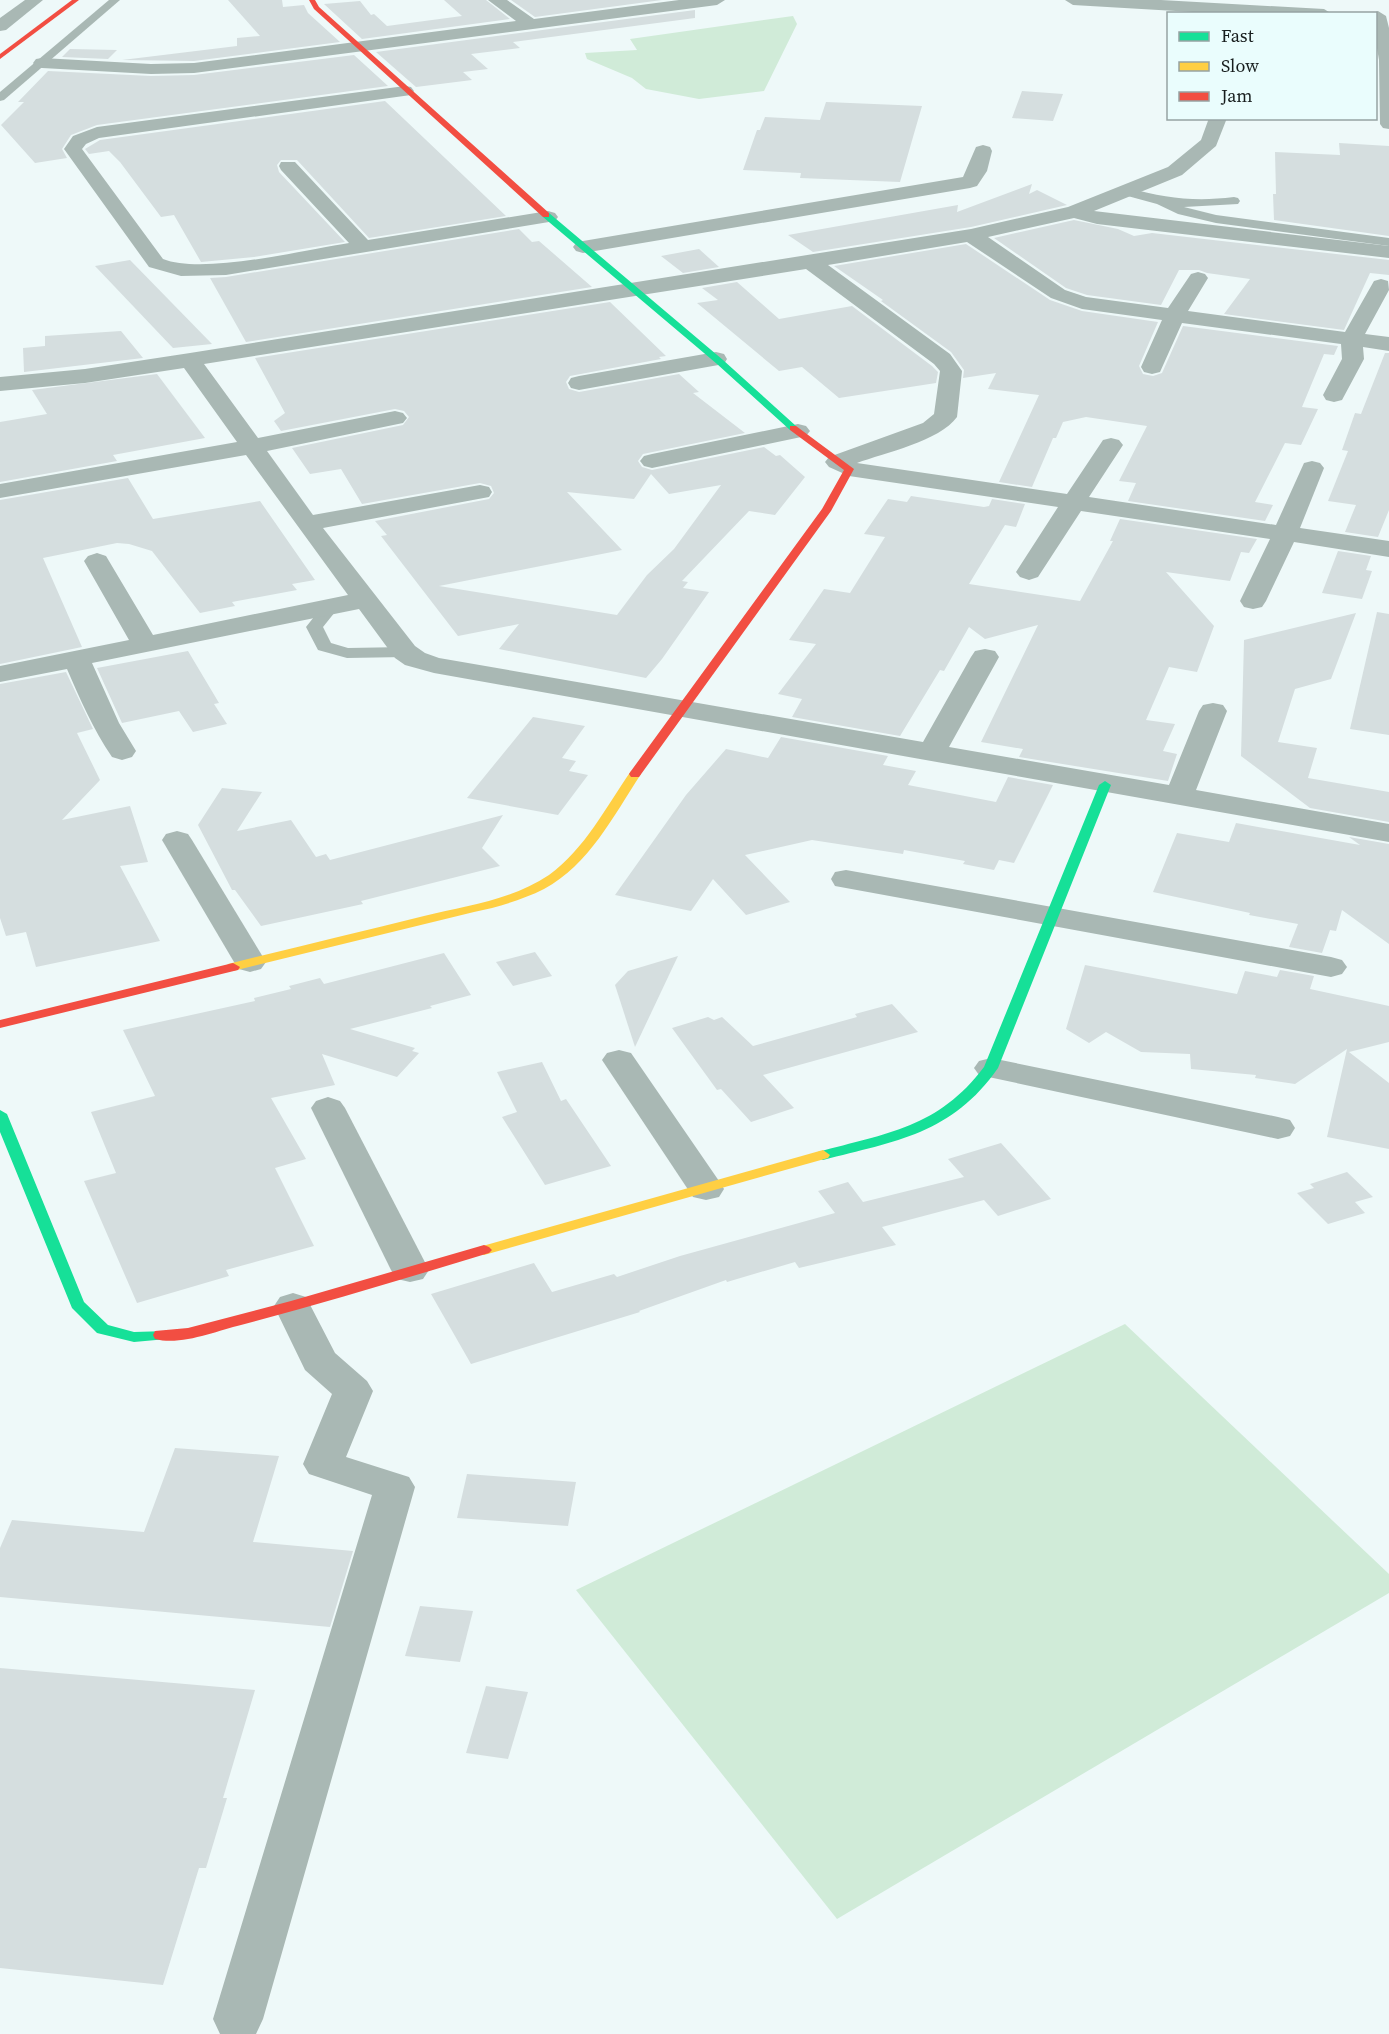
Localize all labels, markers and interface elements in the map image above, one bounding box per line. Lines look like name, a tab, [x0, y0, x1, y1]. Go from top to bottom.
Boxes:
legend	[1167, 12, 1377, 120]
text: Fast	[1221, 23, 1254, 48]
text: Slow	[1221, 53, 1259, 78]
text: Jam	[1220, 83, 1253, 108]

